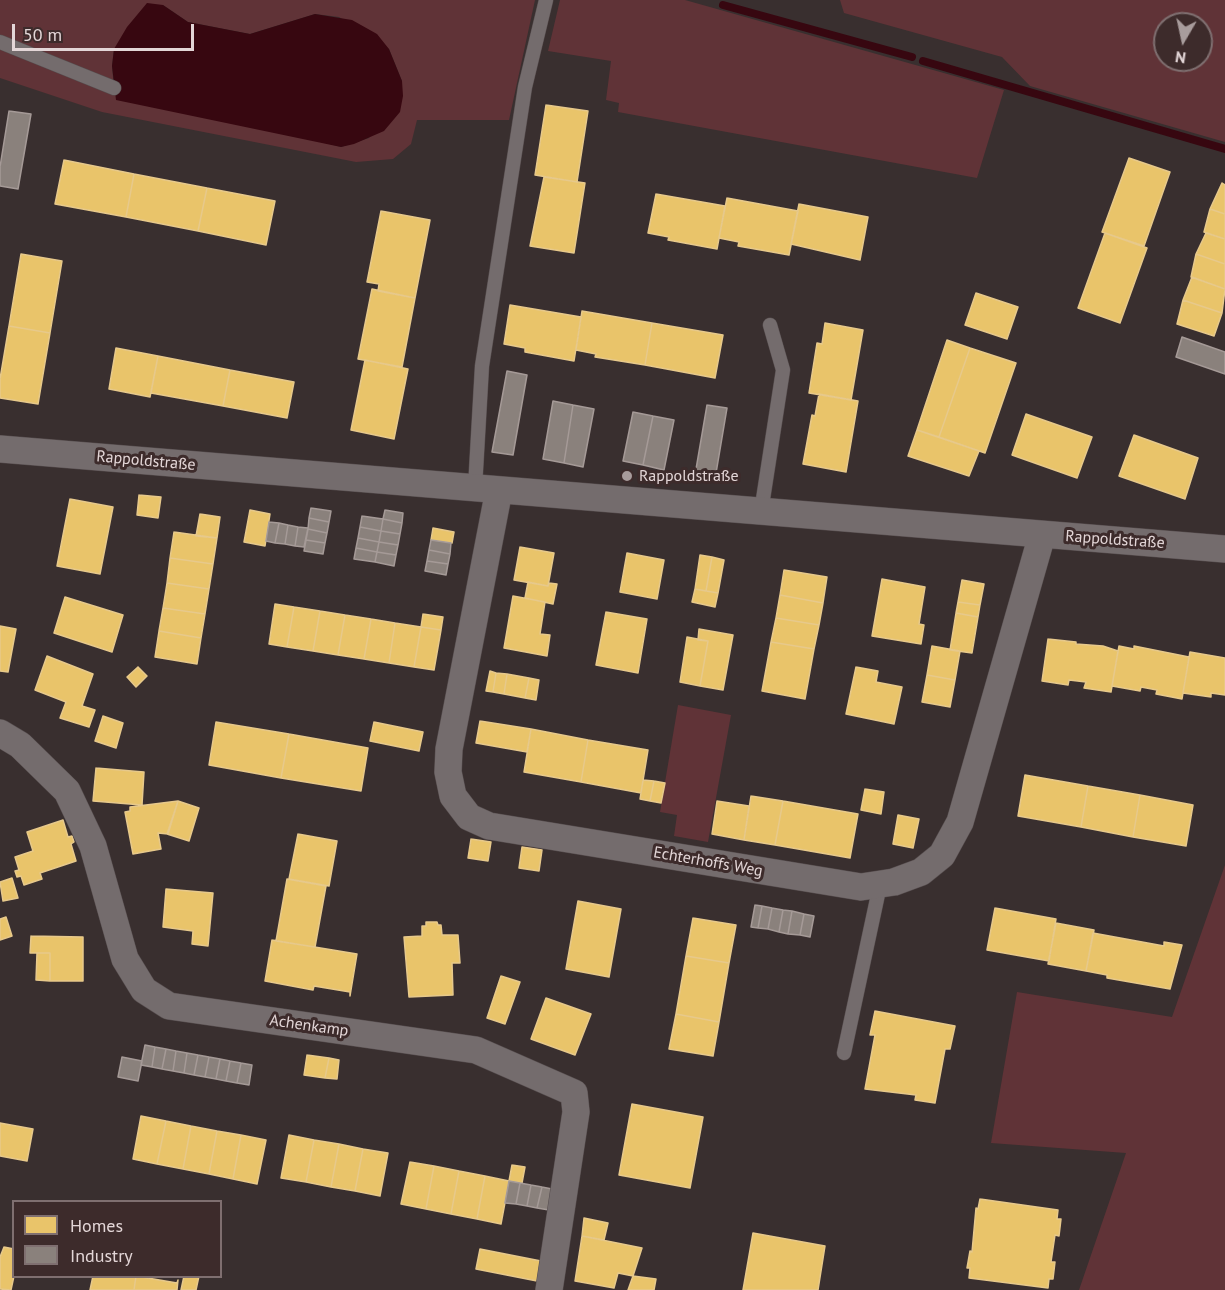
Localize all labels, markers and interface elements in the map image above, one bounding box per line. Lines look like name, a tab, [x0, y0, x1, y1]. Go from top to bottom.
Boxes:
scale bar	[15, 12, 196, 50]
north arrow	[1153, 12, 1213, 72]
text: 50 m	[23, 23, 62, 46]
text: N	[1174, 47, 1187, 69]
street label: Rappoldstraße	[96, 447, 196, 475]
place label: Rappoldstraße	[639, 466, 739, 486]
marker: Rappoldstraße	[620, 469, 634, 483]
street label: Rappoldstraße	[1065, 527, 1165, 553]
street label: Echterhoffs Weg	[652, 843, 764, 881]
street label: Achenkamp	[268, 1011, 350, 1041]
legend	[12, 1200, 222, 1278]
text: Homes	[70, 1214, 123, 1237]
text: Industry	[70, 1244, 133, 1267]

